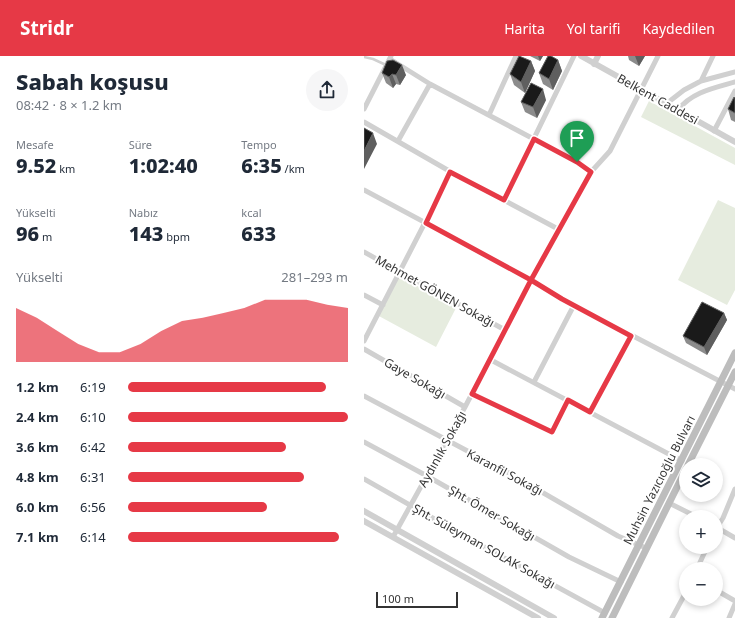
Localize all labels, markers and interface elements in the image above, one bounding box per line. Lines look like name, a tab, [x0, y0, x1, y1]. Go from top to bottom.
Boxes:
text: Stridr	[20, 15, 73, 41]
text: Harita	[504, 19, 545, 38]
text: Yol tarifi	[567, 19, 620, 38]
text: Kaydedilen	[642, 19, 715, 38]
text: Sabah koşusu	[16, 66, 169, 96]
button: share	[306, 69, 348, 111]
street label: Belkent Caddesi	[614, 70, 702, 128]
text: 08:42 · 8 × 1.2 km	[16, 96, 122, 114]
pin	[560, 121, 594, 162]
icon: arrive	[566, 127, 588, 149]
text: Mesafe	[16, 137, 54, 152]
text: Süre	[129, 137, 152, 152]
text: Tempo	[241, 137, 277, 152]
text: 9.52	[16, 152, 56, 179]
text: 1:02:40	[129, 152, 198, 179]
text: 6:35	[241, 152, 282, 179]
text: km	[56, 161, 75, 176]
text: /km	[282, 161, 305, 176]
text: Yükselti	[16, 205, 56, 220]
text: Nabız	[129, 205, 158, 220]
text: kcal	[241, 205, 262, 220]
text: 96	[16, 220, 39, 247]
text: 143	[129, 220, 163, 247]
text: 633	[241, 220, 276, 247]
text: m	[39, 229, 52, 244]
text: bpm	[163, 229, 190, 244]
street label: Mehmet GÖNEN Sokağı	[372, 251, 498, 331]
text: Yükselti	[16, 268, 63, 286]
text: 281–293 m	[281, 268, 348, 286]
street label: Gaye Sokağı	[381, 353, 449, 403]
text: 1.2 km	[16, 378, 59, 396]
text: 6:19	[80, 378, 106, 396]
text: 2.4 km	[16, 408, 59, 426]
text: 6:10	[80, 408, 106, 426]
street label: Aydınlık Sokağı	[414, 408, 470, 490]
street label: Muhsin Yazıcıoğlu Bulvarı	[619, 412, 699, 548]
text: 3.6 km	[16, 438, 59, 456]
text: 6:42	[80, 438, 106, 456]
street label: Karanfil Sokağı	[464, 445, 546, 499]
map controls	[679, 458, 723, 606]
button: layers	[679, 458, 723, 502]
text: 4.8 km	[16, 468, 59, 486]
text: 6:31	[80, 468, 106, 486]
street label: Şht. Ömer Sokağı	[445, 481, 539, 545]
text: 6.0 km	[16, 498, 59, 516]
text: 6:56	[80, 498, 106, 516]
street label: Şht. Süleyman SOLAK Sokağı	[410, 500, 558, 592]
button: +	[679, 510, 723, 554]
text: 7.1 km	[16, 528, 59, 546]
text: 6:14	[80, 528, 106, 546]
button: −	[679, 562, 723, 606]
scale bar	[376, 590, 458, 609]
text: 100 m	[382, 591, 414, 606]

